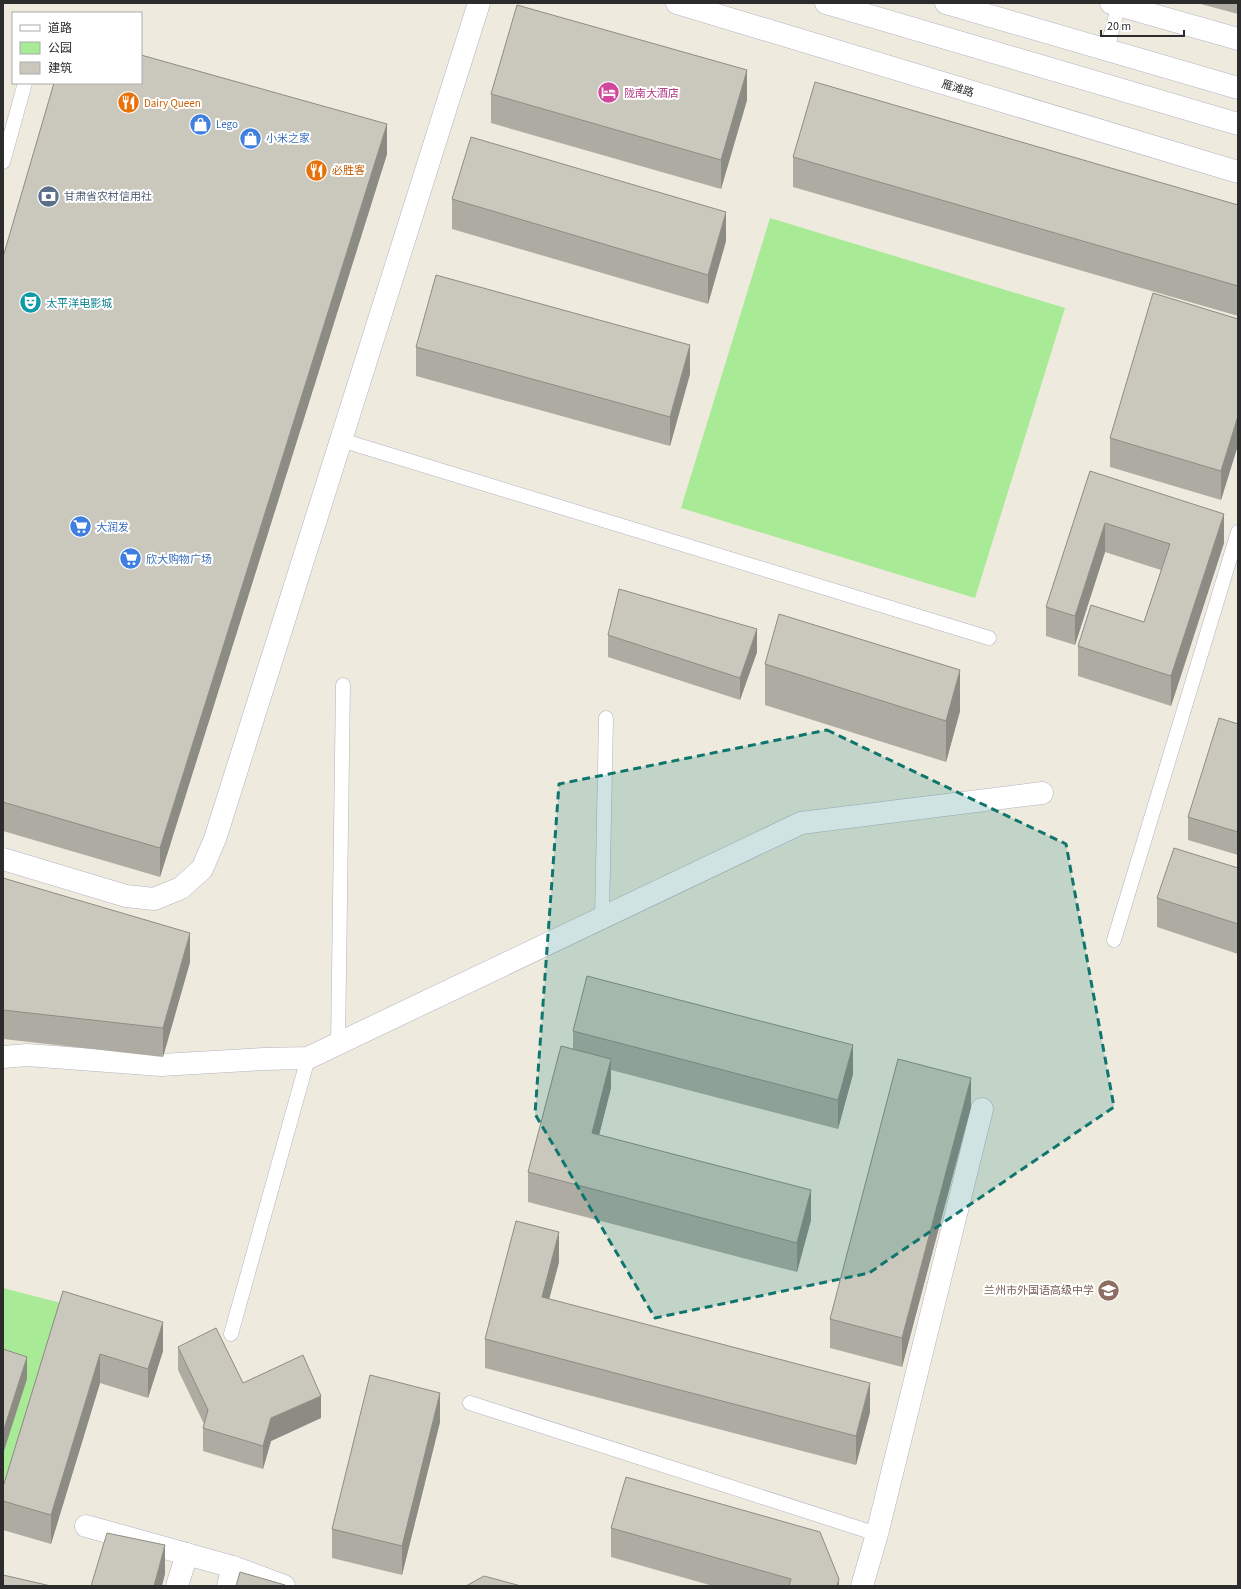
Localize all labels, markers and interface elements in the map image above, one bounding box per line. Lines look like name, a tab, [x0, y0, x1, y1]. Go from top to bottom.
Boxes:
legend	[12, 12, 142, 84]
scale bar	[1101, 12, 1184, 38]
text: 20 m	[1107, 18, 1131, 35]
text: 道路	[48, 20, 72, 37]
text: 公园	[48, 40, 72, 57]
text: 建筑	[48, 60, 72, 77]
street label: 雁滩路	[940, 76, 976, 100]
hotel icon: 陇南大酒店	[595, 80, 621, 106]
place label: 陇南大酒店	[624, 86, 679, 101]
restaurant icon: Dairy Queen	[116, 90, 142, 116]
place label: Dairy Queen	[144, 96, 201, 111]
shop icon: Lego	[187, 111, 213, 137]
place label: Lego	[216, 117, 238, 132]
shop icon: 小米之家	[237, 125, 263, 151]
place label: 小米之家	[266, 131, 310, 146]
restaurant icon: 必胜客	[304, 157, 330, 183]
place label: 必胜客	[332, 163, 365, 178]
bank icon: 甘肃省农村信用社	[36, 183, 62, 209]
place label: 甘肃省农村信用社	[64, 189, 152, 204]
theatre icon: 太平洋电影城	[17, 290, 43, 316]
place label: 太平洋电影城	[46, 296, 112, 311]
supermarket icon: 大润发	[68, 514, 94, 540]
place label: 大润发	[96, 520, 129, 535]
supermarket icon: 欣大购物广场	[118, 546, 144, 572]
place label: 欣大购物广场	[146, 552, 212, 567]
school or university icon: 兰州市外国语高级中学	[1096, 1277, 1122, 1303]
place label: 兰州市外国语高级中学	[984, 1283, 1094, 1298]

